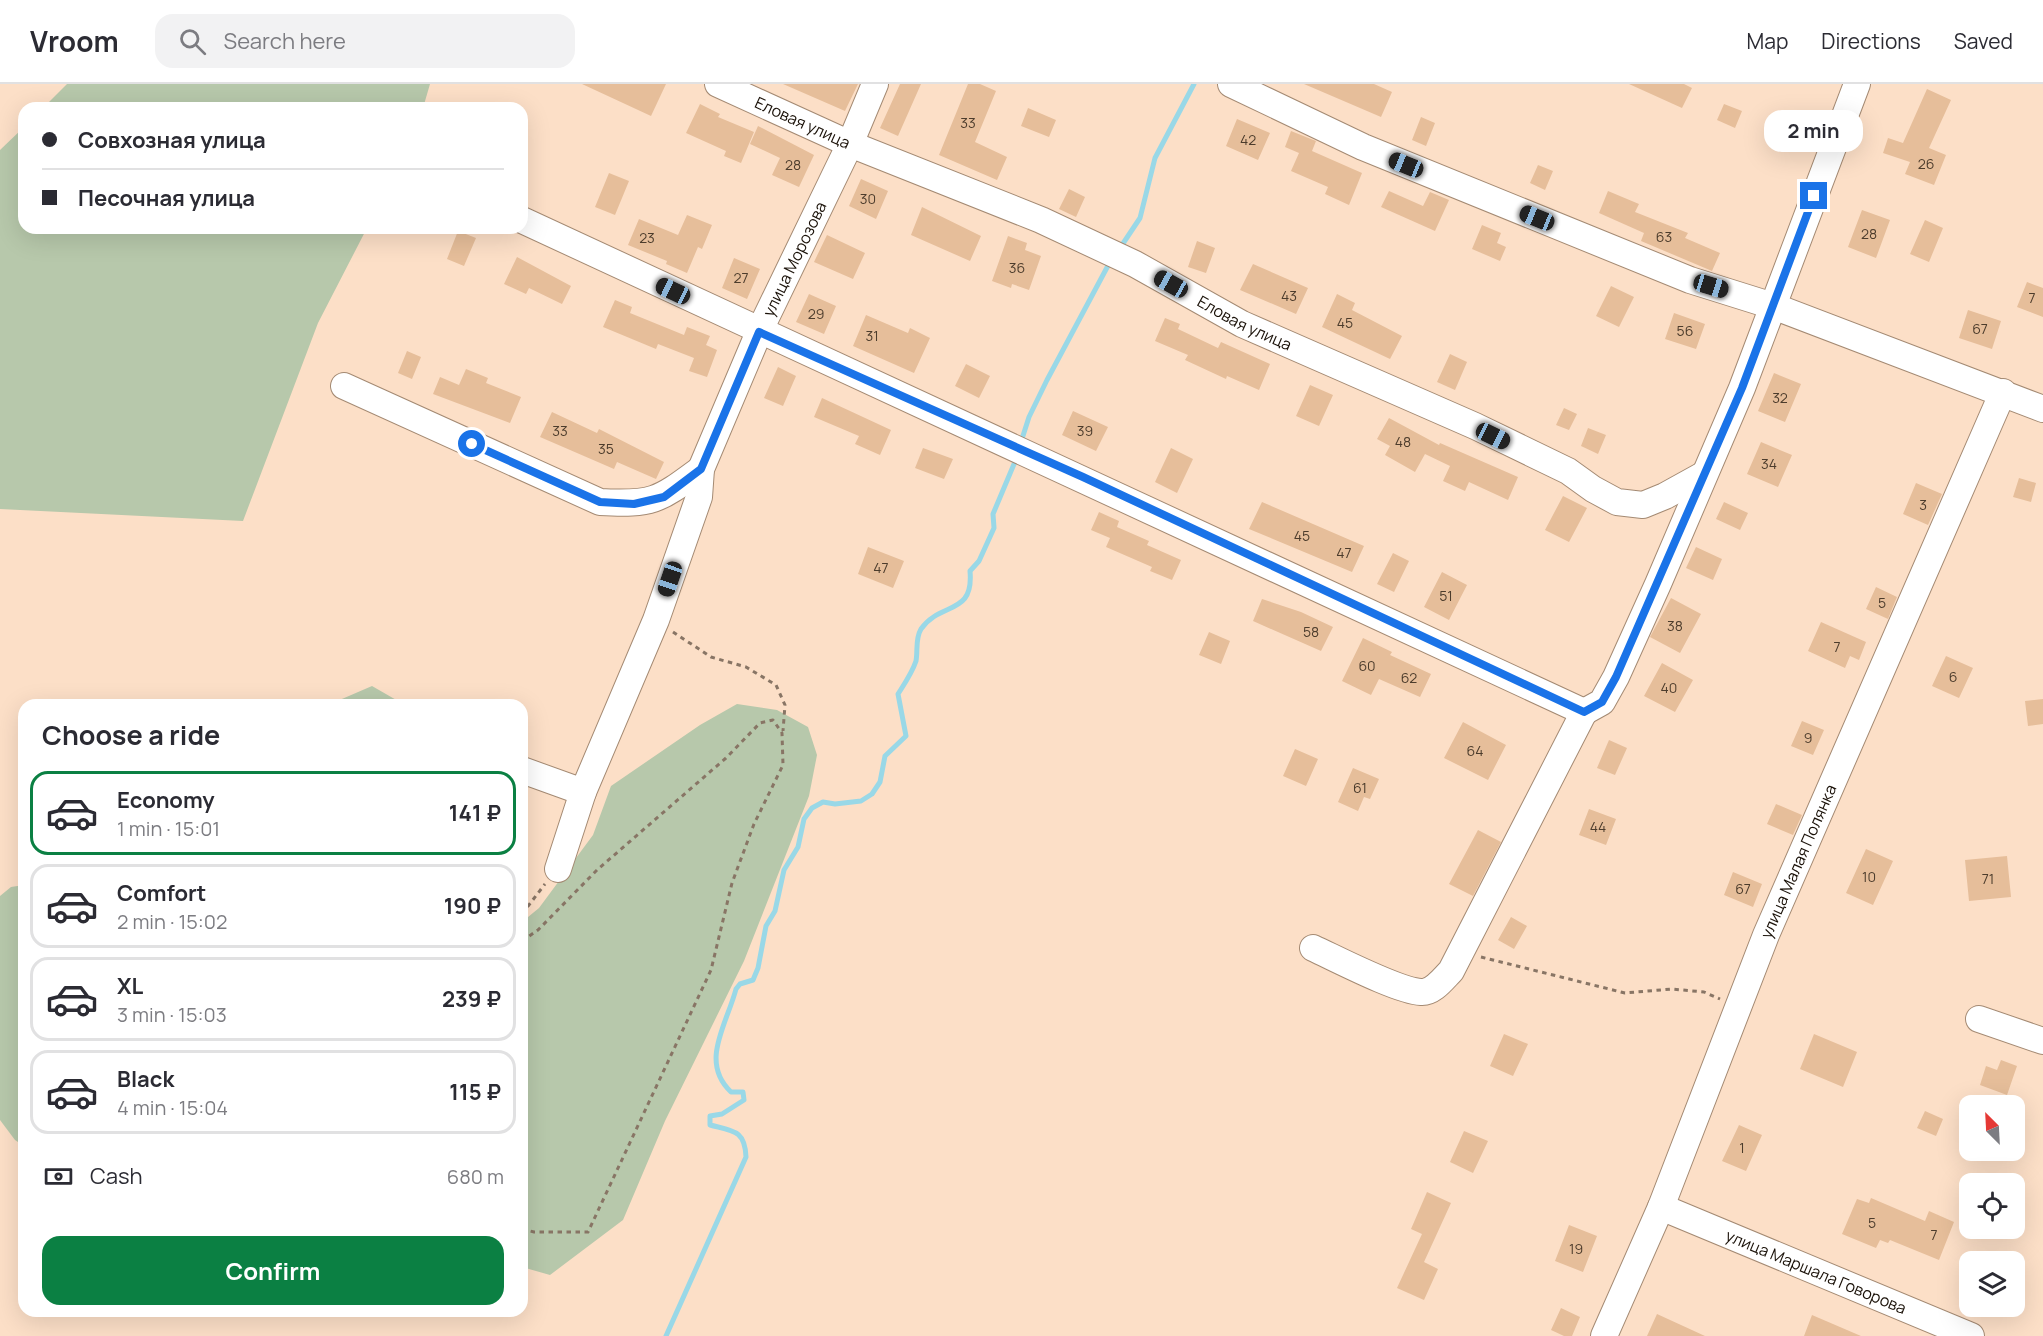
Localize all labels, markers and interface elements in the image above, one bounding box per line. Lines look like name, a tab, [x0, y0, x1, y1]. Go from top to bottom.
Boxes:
search box	[155, 14, 575, 68]
text: Vroom	[30, 22, 119, 60]
icon: search	[176, 25, 209, 58]
text: Search here	[224, 26, 346, 56]
text: Map	[1747, 27, 1788, 55]
text: Directions	[1821, 27, 1921, 55]
text: Saved	[1954, 27, 2013, 55]
street label: Еловая улица	[751, 91, 854, 154]
callout: 2 min	[1764, 109, 1864, 151]
house number: 33	[960, 113, 976, 132]
text: 2 min	[1787, 117, 1840, 144]
text: Совхозная улица	[78, 125, 266, 155]
house number: 42	[1240, 130, 1256, 149]
car	[1386, 150, 1426, 180]
house number: 26	[1918, 154, 1934, 173]
house number: 28	[785, 155, 801, 174]
route end	[1800, 182, 1827, 209]
text: Песочная улица	[78, 183, 255, 213]
house number: 30	[860, 189, 876, 208]
street label: улица Морозова	[757, 198, 831, 320]
car	[1517, 203, 1557, 233]
house number: 28	[1861, 224, 1877, 243]
house number: 63	[1656, 227, 1672, 246]
house number: 23	[639, 228, 655, 247]
house number: 36	[1009, 258, 1025, 277]
car	[1151, 267, 1191, 301]
house number: 27	[733, 268, 749, 287]
car	[1691, 272, 1731, 300]
car	[653, 275, 693, 307]
house number: 43	[1281, 286, 1297, 305]
house number: 7	[2028, 288, 2036, 307]
street label: Еловая улица	[1194, 290, 1295, 355]
house number: 29	[808, 304, 824, 323]
house number: 45	[1337, 313, 1353, 332]
house number: 67	[1972, 319, 1988, 338]
house number: 56	[1677, 321, 1693, 340]
house number: 31	[865, 326, 879, 345]
house number: 32	[1772, 388, 1788, 407]
car	[1473, 420, 1513, 452]
house number: 33	[552, 421, 568, 440]
house number: 39	[1077, 421, 1093, 440]
route start	[458, 430, 485, 457]
house number: 48	[1395, 432, 1411, 451]
house number: 35	[598, 439, 614, 458]
house number: 34	[1761, 454, 1777, 473]
house number: 3	[1919, 495, 1927, 514]
house number: 45	[1294, 526, 1310, 545]
house number: 47	[1336, 543, 1352, 562]
house number: 47	[873, 558, 889, 577]
car	[656, 559, 684, 599]
house number: 51	[1439, 586, 1453, 605]
house number: 5	[1878, 593, 1886, 612]
house number: 38	[1667, 616, 1683, 635]
house number: 58	[1303, 622, 1319, 641]
house number: 7	[1833, 637, 1841, 656]
house number: 60	[1358, 656, 1376, 675]
house number: 6	[1949, 667, 1957, 686]
house number: 62	[1401, 668, 1417, 687]
house number: 40	[1661, 678, 1677, 697]
text: Choose a ride	[42, 716, 220, 753]
house number: 9	[1804, 728, 1812, 747]
house number: 64	[1467, 741, 1483, 760]
house number: 61	[1353, 778, 1367, 797]
street label: улица Малая Полянка	[1755, 781, 1841, 942]
text: Economy	[117, 785, 215, 815]
icon: car	[45, 786, 99, 840]
text: 141 ₽	[449, 798, 501, 828]
text: 1 min · 15:01	[117, 815, 220, 842]
house number: 44	[1590, 817, 1606, 836]
house number: 10	[1862, 867, 1876, 886]
house number: 71	[1982, 869, 1994, 888]
text: Comfort	[117, 878, 206, 908]
icon: car	[45, 879, 99, 933]
house number: 67	[1735, 879, 1751, 898]
text: 190 ₽	[444, 891, 501, 921]
text: 2 min · 15:02	[117, 908, 227, 935]
text: XL	[117, 971, 143, 1001]
icon: car	[45, 972, 99, 1026]
text: 239 ₽	[442, 984, 501, 1014]
text: 3 min · 15:03	[117, 1001, 227, 1028]
text: Black	[117, 1064, 174, 1094]
icon: car	[45, 1065, 99, 1119]
text: 115 ₽	[449, 1077, 501, 1107]
text: 4 min · 15:04	[117, 1094, 228, 1121]
north arrow	[1959, 1095, 2025, 1161]
map controls	[1959, 1095, 2025, 1317]
house number: 1	[1739, 1138, 1745, 1157]
icon: cash	[42, 1160, 75, 1193]
text: Cash	[90, 1161, 143, 1191]
text: 680 m	[447, 1163, 504, 1190]
button: locate	[1959, 1173, 2025, 1239]
house number: 5	[1868, 1213, 1876, 1232]
street label: улица Маршала Говорова	[1722, 1224, 1910, 1319]
house number: 7	[1930, 1225, 1938, 1244]
button: Confirm	[42, 1236, 504, 1305]
house number: 19	[1569, 1239, 1583, 1258]
button: layers	[1959, 1251, 2025, 1317]

